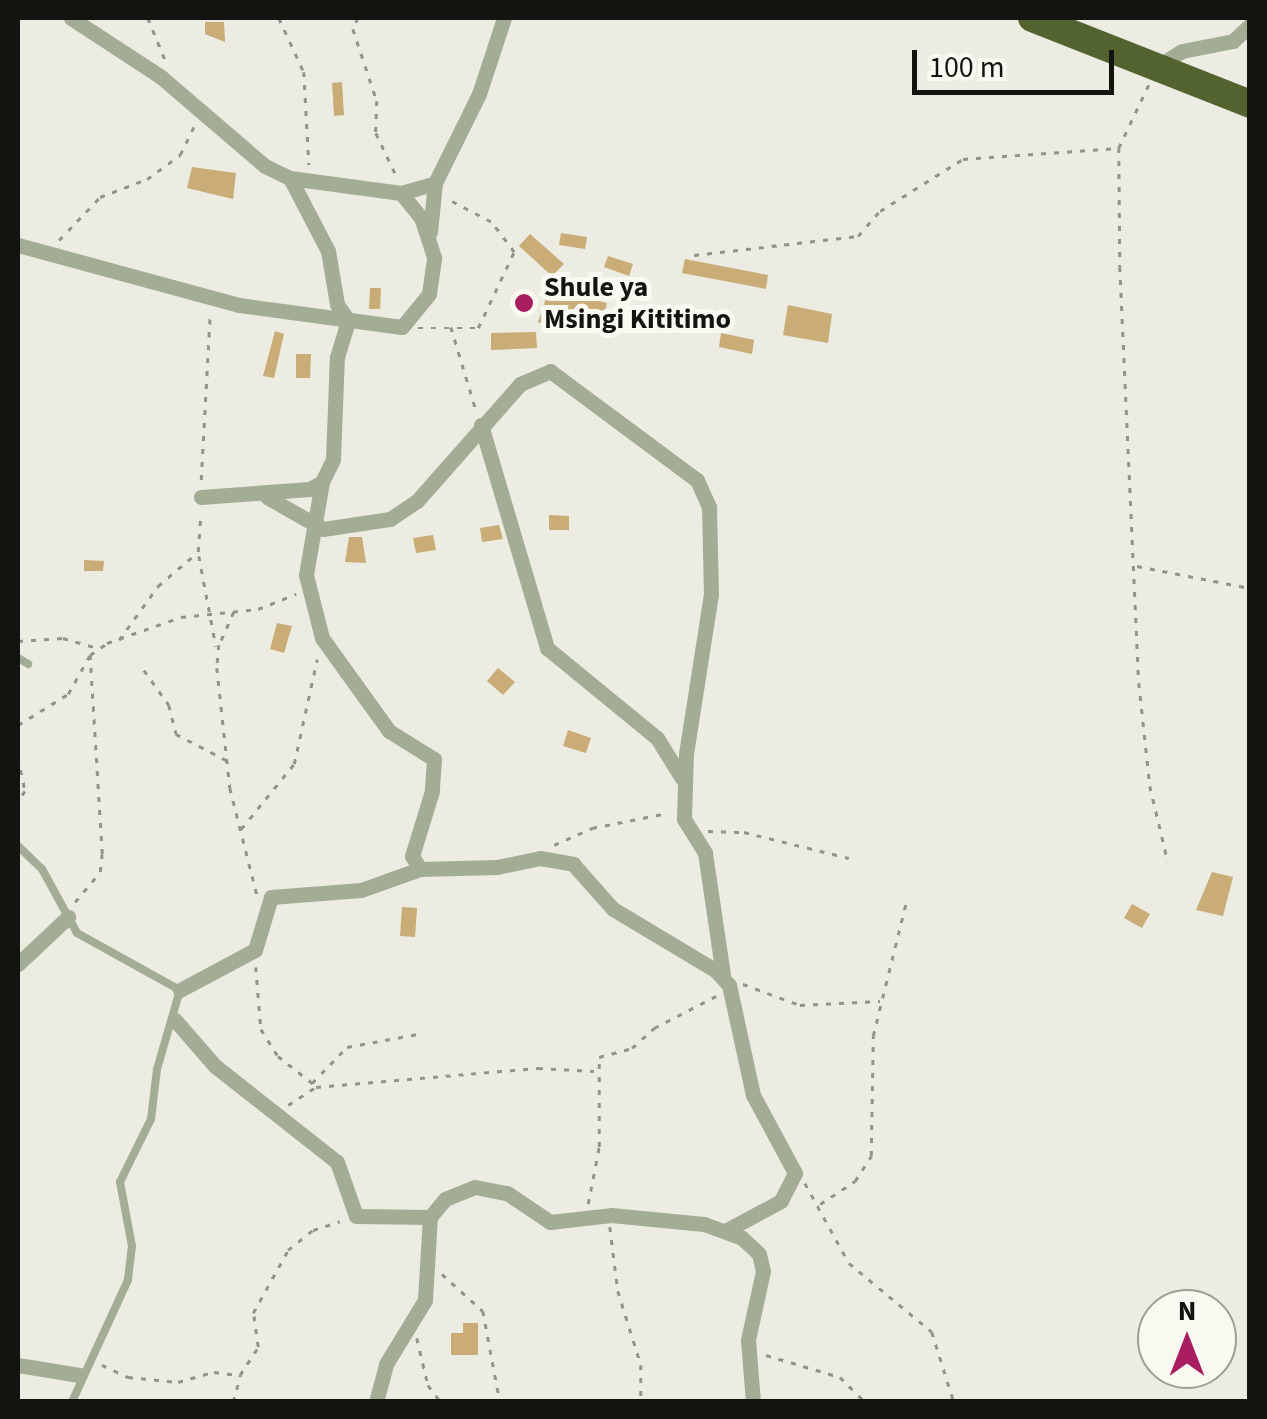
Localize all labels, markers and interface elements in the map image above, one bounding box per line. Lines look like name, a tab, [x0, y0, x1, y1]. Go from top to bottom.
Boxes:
scale bar	[917, 30, 1120, 92]
text: 100 m	[929, 46, 1005, 89]
place label: Shule ya Msingi Kititimo	[544, 270, 731, 336]
marker: Shule ya Msingi Kititimo	[513, 292, 535, 314]
north arrow	[1137, 1289, 1237, 1389]
text: N	[1178, 1291, 1196, 1331]

